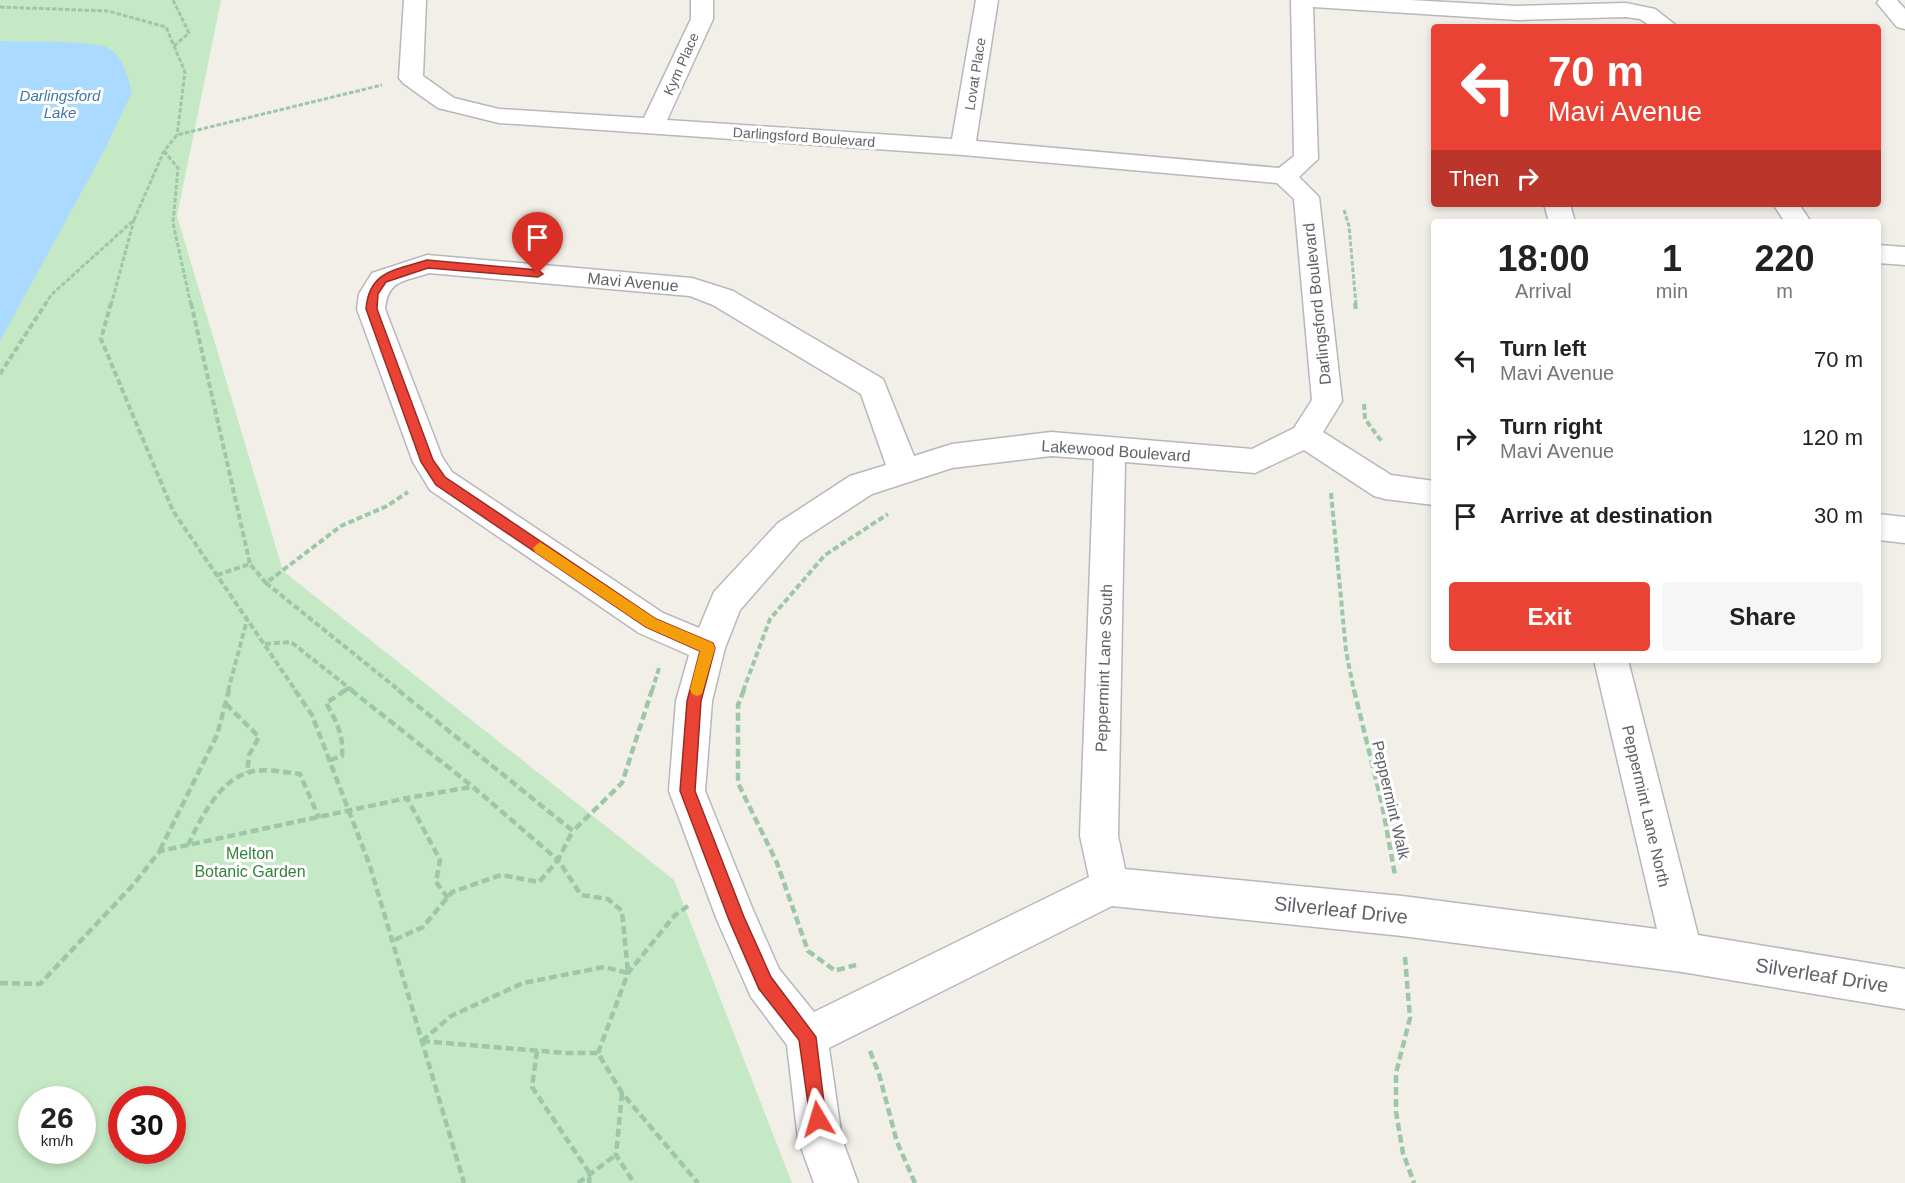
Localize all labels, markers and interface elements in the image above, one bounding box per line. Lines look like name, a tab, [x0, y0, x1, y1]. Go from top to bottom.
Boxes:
street label: Kym Place	[660, 30, 702, 98]
street label: Lovat Place	[961, 36, 989, 111]
icon: left	[1449, 48, 1527, 126]
text: 70 m	[1548, 48, 1644, 95]
water label: Darlingsford Lake	[20, 87, 101, 121]
text: Mavi Avenue	[1548, 97, 1702, 127]
street label: Darlingsford Boulevard	[732, 124, 876, 150]
icon: right	[1511, 162, 1544, 195]
text: Then	[1449, 166, 1499, 191]
pin	[512, 212, 563, 274]
icon: arrive	[521, 221, 554, 254]
street label: Darlingsford Boulevard	[1300, 222, 1334, 386]
text: 18:00	[1497, 238, 1589, 279]
text: 1	[1662, 238, 1682, 279]
text: 220	[1754, 238, 1815, 279]
street label: Mavi Avenue	[587, 270, 679, 294]
text: Arrival	[1515, 280, 1572, 302]
text: min	[1656, 280, 1688, 302]
text: m	[1776, 280, 1793, 302]
text: Turn left	[1500, 336, 1586, 361]
icon: left	[1449, 344, 1482, 377]
text: 70 m	[1814, 347, 1863, 372]
text: Mavi Avenue	[1500, 362, 1614, 384]
text: Turn right	[1500, 414, 1602, 439]
icon: right	[1449, 422, 1482, 455]
text: 120 m	[1802, 425, 1863, 450]
street label: Lakewood Boulevard	[1041, 437, 1191, 465]
text: Mavi Avenue	[1500, 440, 1614, 462]
icon: arrive	[1449, 500, 1482, 533]
text: Arrive at destination	[1500, 503, 1713, 528]
text: 30 m	[1814, 503, 1863, 528]
button: Exit	[1449, 582, 1650, 651]
button: Share	[1662, 582, 1863, 651]
street label: Peppermint Lane South	[1093, 584, 1115, 752]
street label: Peppermint Lane North	[1619, 723, 1673, 889]
street label: Peppermint Walk	[1369, 739, 1413, 862]
park label: Melton Botanic Garden	[194, 845, 306, 880]
street label: Silverleaf Drive	[1273, 892, 1409, 928]
street label: Silverleaf Drive	[1754, 954, 1890, 996]
speed limit sign: 30	[108, 1086, 186, 1164]
position arrow	[786, 1087, 850, 1151]
text: 26	[40, 1101, 74, 1134]
text: km/h	[41, 1132, 73, 1149]

